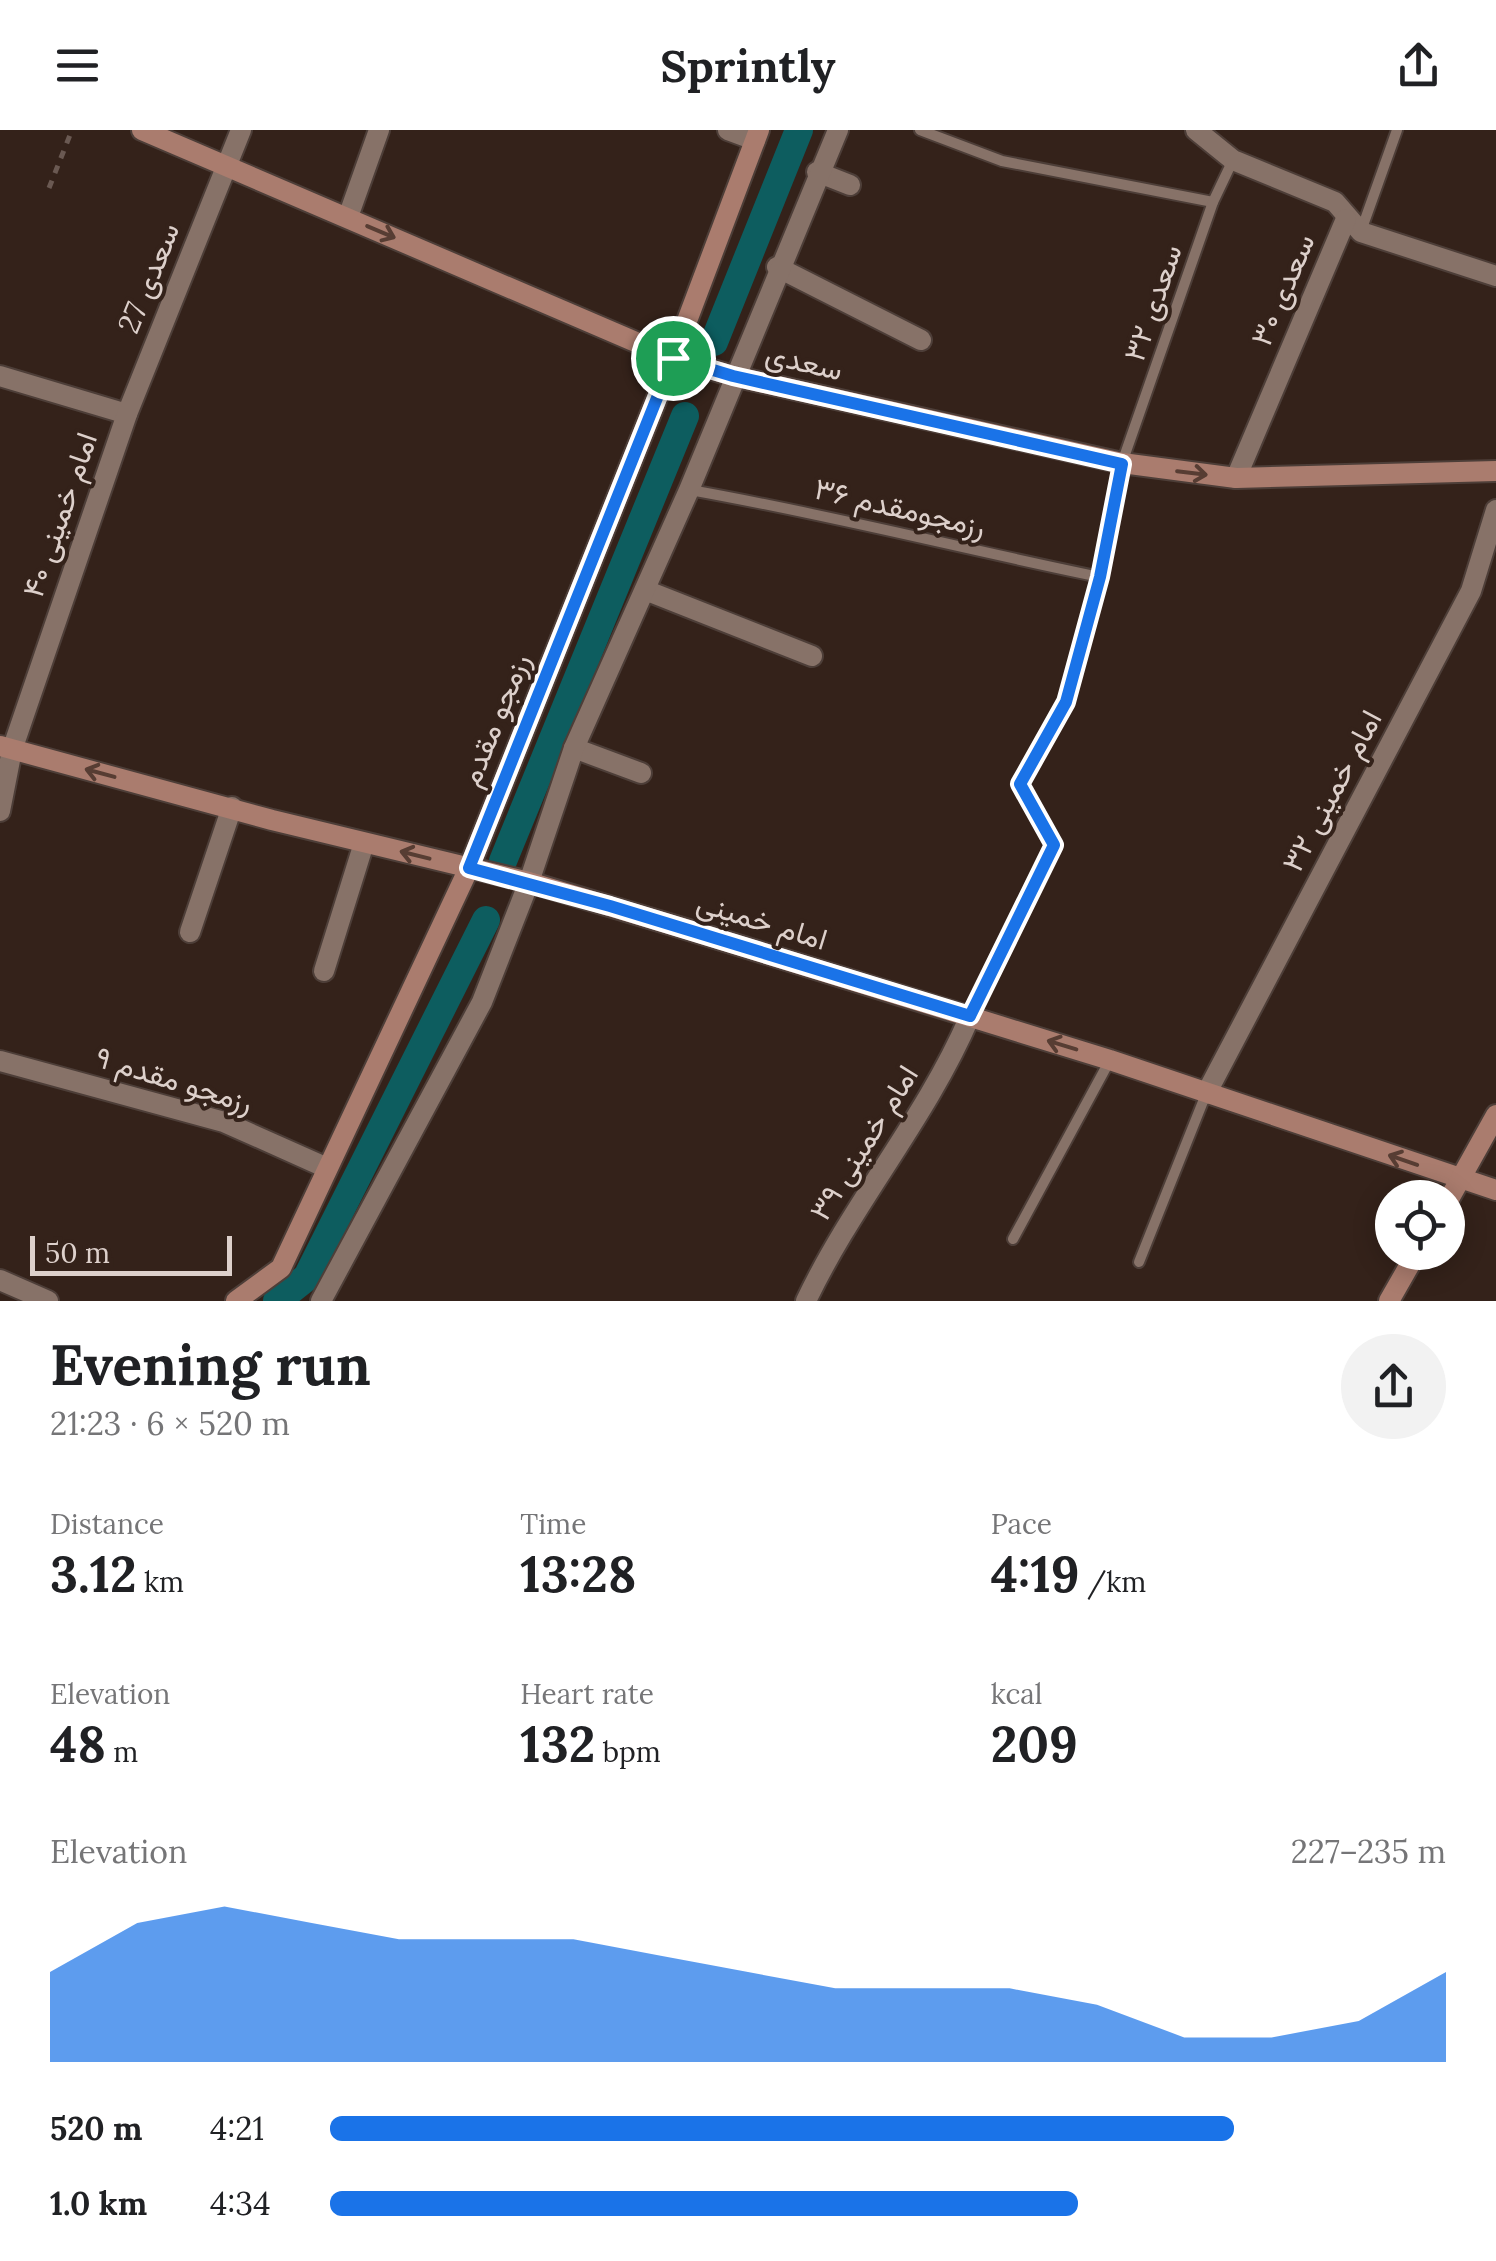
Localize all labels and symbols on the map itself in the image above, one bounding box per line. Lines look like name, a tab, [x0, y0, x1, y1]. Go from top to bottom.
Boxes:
street label: سعدی 27	[109, 217, 187, 338]
one-way arrow	[365, 224, 396, 242]
street label: سعدی ۳۰	[1241, 228, 1323, 351]
street label: سعدی ۳۲	[1114, 239, 1190, 366]
pin	[631, 316, 716, 401]
street label: سعدی	[762, 334, 846, 388]
street label: امام خمینی ۴۰	[13, 427, 106, 602]
one-way arrow	[1176, 464, 1208, 482]
street label: رزمجومقدم ۳۶	[811, 469, 990, 546]
street label: رزمجو مقدم	[450, 648, 539, 792]
street label: امام خمینی ۳۲	[1273, 703, 1390, 878]
one-way arrow	[85, 762, 116, 781]
one-way arrow	[400, 845, 432, 863]
street label: امام خمینی	[692, 882, 832, 959]
one-way arrow	[1047, 1035, 1078, 1053]
street label: رزمجو مقدم ۹	[91, 1037, 258, 1122]
street label: امام خمینی ۳۹	[800, 1058, 927, 1228]
one-way arrow	[1388, 1150, 1419, 1168]
scale bar	[30, 1231, 232, 1276]

